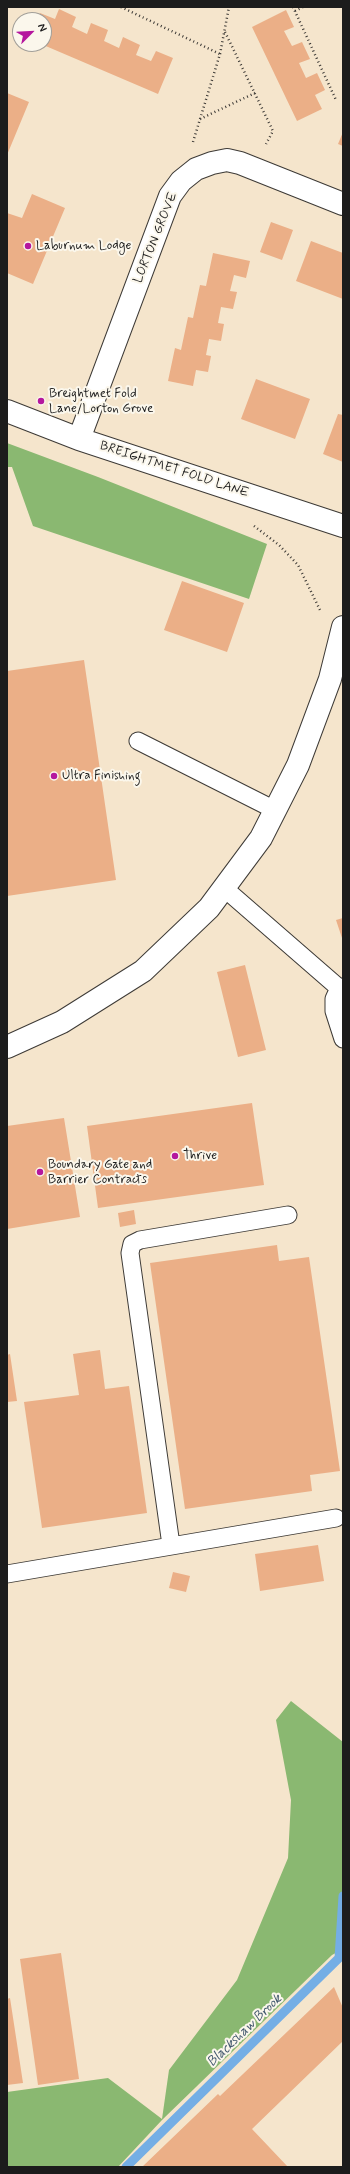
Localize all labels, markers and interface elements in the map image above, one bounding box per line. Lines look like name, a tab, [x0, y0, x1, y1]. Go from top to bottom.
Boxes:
north arrow	[12, 12, 52, 52]
text: N	[34, 21, 50, 34]
street label: LORTON GROVE	[131, 190, 181, 286]
place label: Laburnum Lodge	[36, 238, 131, 254]
marker: Laburnum Lodge	[23, 241, 33, 251]
place label: Breightmet Fold Lane/Lorton Grove	[49, 386, 153, 417]
marker: Breightmet Fold Lane/Lorton Grove	[36, 396, 46, 406]
street label: BREIGHTMET FOLD LANE	[98, 439, 250, 501]
place label: Ultra Finishing	[62, 768, 141, 784]
marker: Ultra Finishing	[49, 771, 59, 781]
place label: Thrive	[183, 1148, 217, 1164]
marker: Thrive	[170, 1151, 180, 1161]
place label: Boundary Gate and Barrier Contracts	[48, 1157, 152, 1188]
marker: Boundary Gate and Barrier Contracts	[35, 1167, 45, 1177]
water label: Blackshaw Brook	[204, 1991, 286, 2071]

